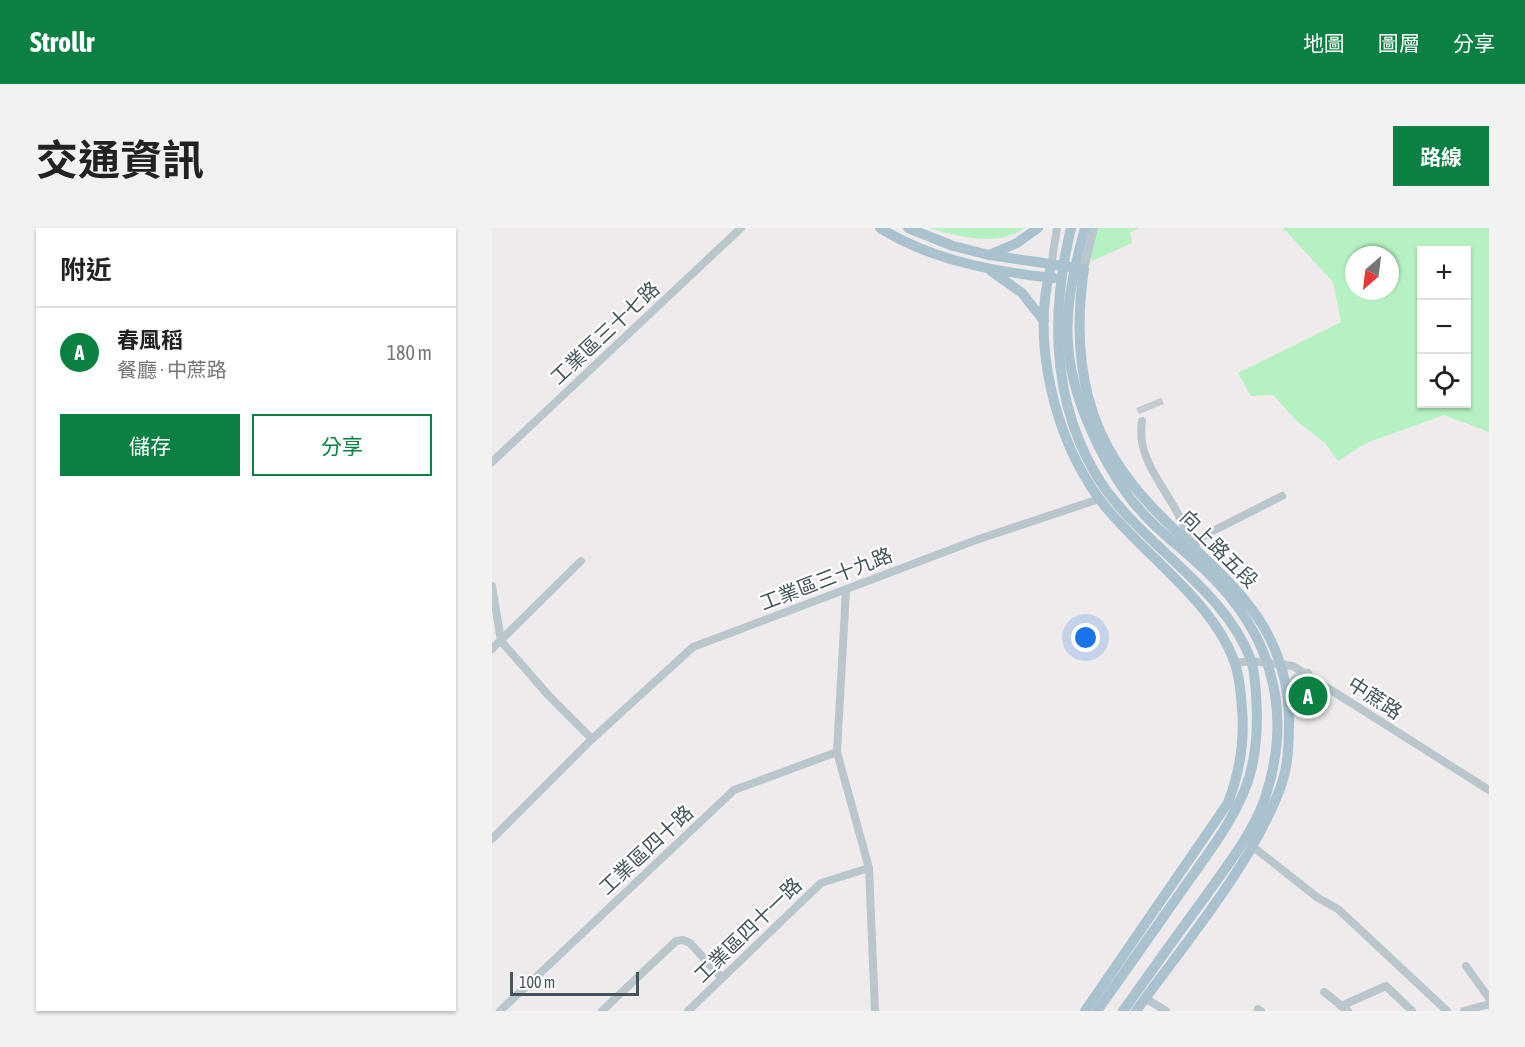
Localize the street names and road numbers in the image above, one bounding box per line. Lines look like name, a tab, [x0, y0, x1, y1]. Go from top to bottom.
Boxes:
street label: 工業區三十七路	[546, 276, 664, 389]
street label: 向上路五段	[1176, 505, 1263, 592]
street label: 工業區三十九路	[756, 543, 895, 614]
street label: 中蔗路	[1344, 672, 1407, 724]
street label: 工業區四十路	[594, 800, 697, 899]
street label: 工業區四十一路	[689, 873, 806, 987]

